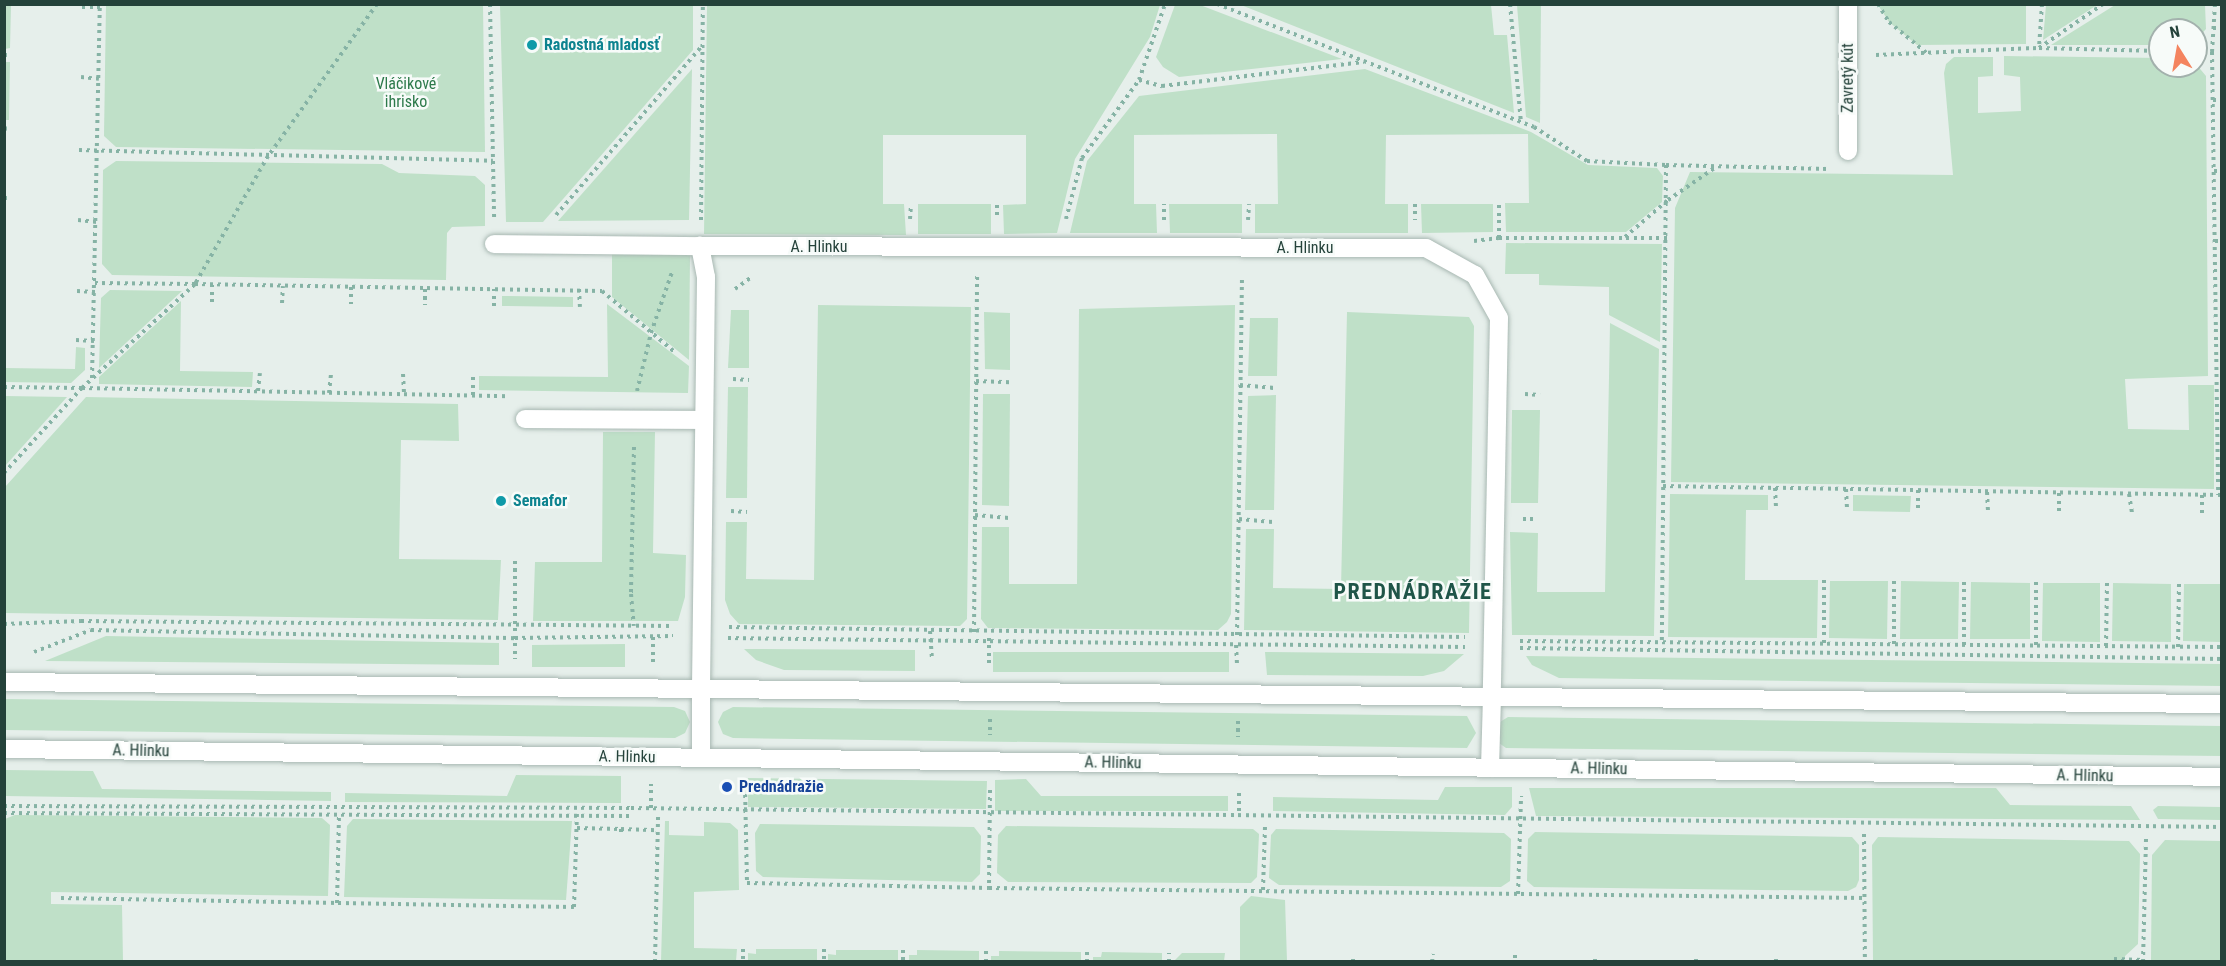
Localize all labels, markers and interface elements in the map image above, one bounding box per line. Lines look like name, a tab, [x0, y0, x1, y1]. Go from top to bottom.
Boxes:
north arrow	[2148, 18, 2208, 78]
text: N	[2168, 22, 2181, 42]
place label: Radostná mladosť	[544, 35, 659, 55]
marker: Radostná mladosť	[525, 38, 539, 52]
street label: Zavretý kút	[1838, 43, 1858, 113]
park label: Vláčikové ihrisko	[376, 74, 436, 112]
street label: A. Hlinku	[790, 237, 848, 257]
street label: A. Hlinku	[1276, 238, 1334, 258]
place label: Semafor	[513, 491, 567, 511]
marker: Semafor	[494, 494, 508, 508]
district label: PREDNÁDRAŽIE	[1334, 579, 1492, 605]
street label: A. Hlinku	[112, 741, 170, 761]
street label: A. Hlinku	[598, 747, 656, 767]
street label: A. Hlinku	[1084, 753, 1142, 773]
street label: A. Hlinku	[1570, 759, 1628, 779]
street label: A. Hlinku	[2056, 766, 2114, 786]
place label: Prednádražie	[739, 777, 824, 797]
marker: Prednádražie	[720, 780, 734, 794]

